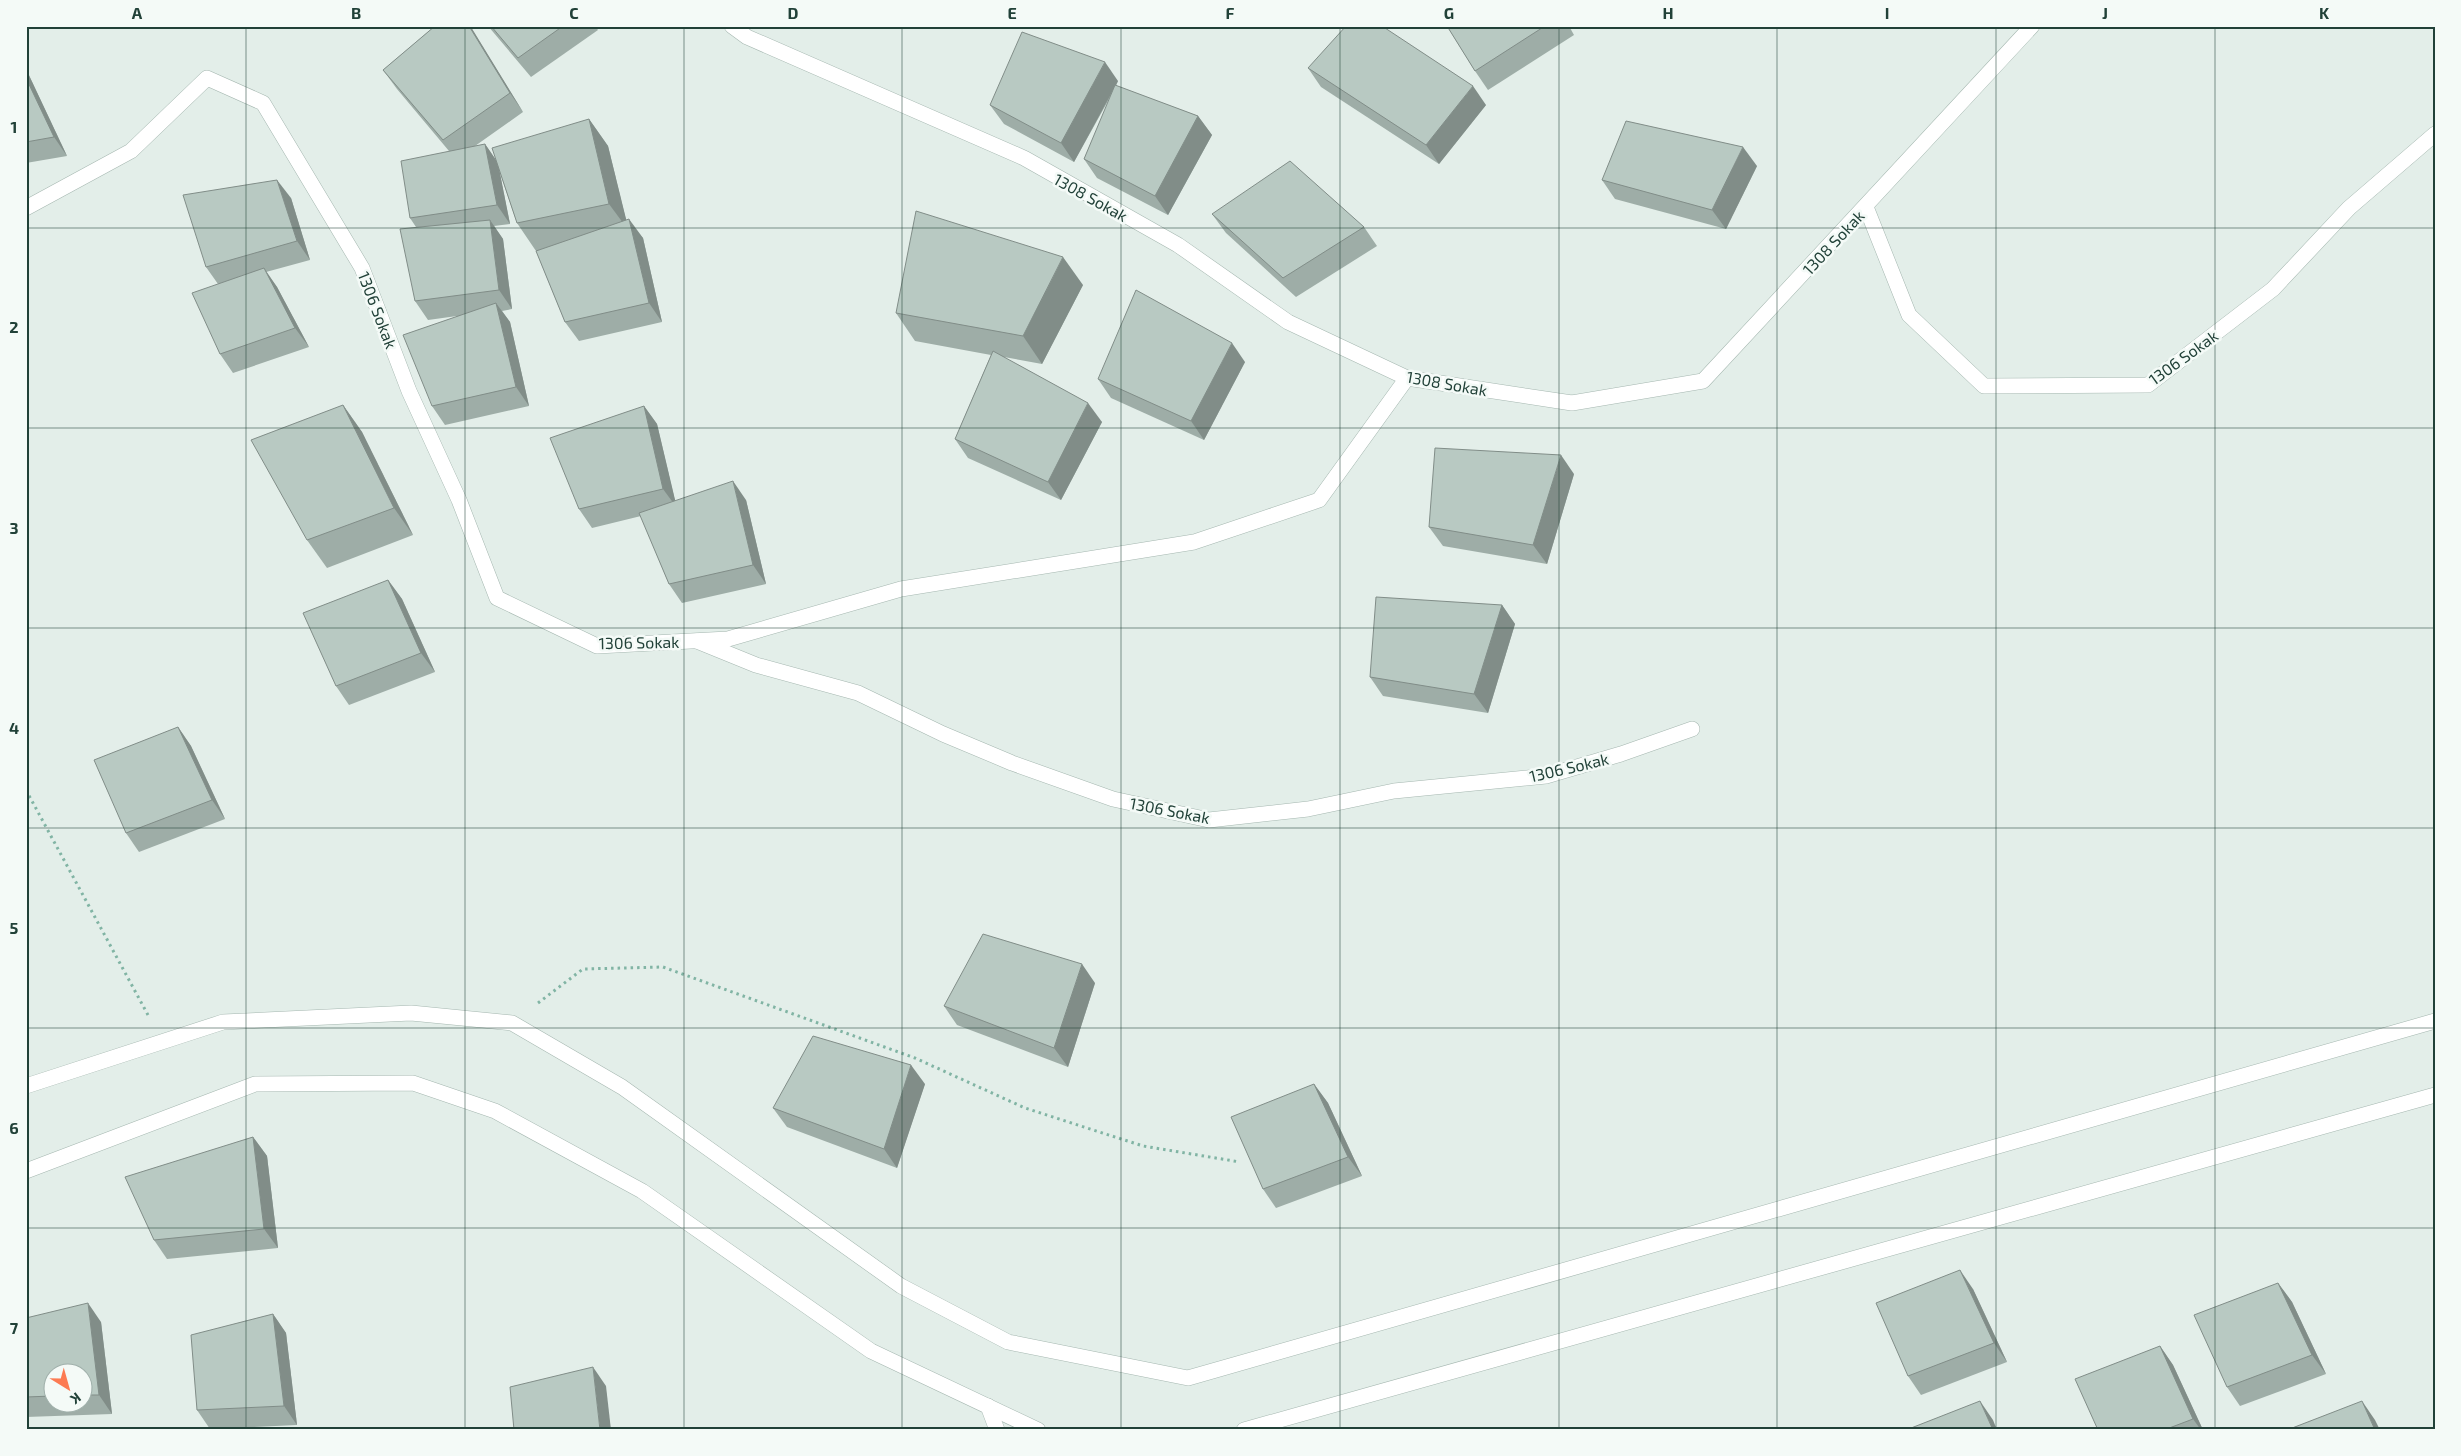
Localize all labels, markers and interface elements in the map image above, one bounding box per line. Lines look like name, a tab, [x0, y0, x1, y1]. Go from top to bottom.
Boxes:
text: A	[132, 3, 143, 22]
text: B	[351, 3, 361, 22]
text: C	[569, 3, 579, 22]
text: D	[788, 3, 799, 22]
text: E	[1007, 3, 1017, 22]
text: F	[1226, 3, 1235, 22]
text: G	[1444, 3, 1454, 22]
text: H	[1662, 3, 1674, 22]
text: I	[1885, 3, 1889, 22]
text: J	[2102, 3, 2108, 22]
text: K	[2319, 3, 2330, 22]
text: 1	[11, 117, 17, 136]
street label: 1308 Sokak	[1051, 169, 1131, 225]
street label: 1308 Sokak	[1798, 206, 1868, 278]
street label: 1306 Sokak	[355, 269, 401, 351]
text: 2	[9, 317, 19, 336]
street label: 1306 Sokak	[2145, 326, 2221, 388]
street label: 1308 Sokak	[1405, 367, 1489, 399]
text: 3	[9, 518, 19, 537]
street label: 1306 Sokak	[598, 632, 680, 652]
text: 4	[9, 718, 19, 737]
street label: 1306 Sokak	[1528, 749, 1610, 785]
street label: 1306 Sokak	[1129, 793, 1211, 827]
text: 5	[10, 918, 19, 937]
text: 6	[9, 1118, 19, 1137]
text: 7	[10, 1318, 19, 1337]
north arrow	[42, 1364, 92, 1414]
text: K	[67, 1389, 85, 1408]

